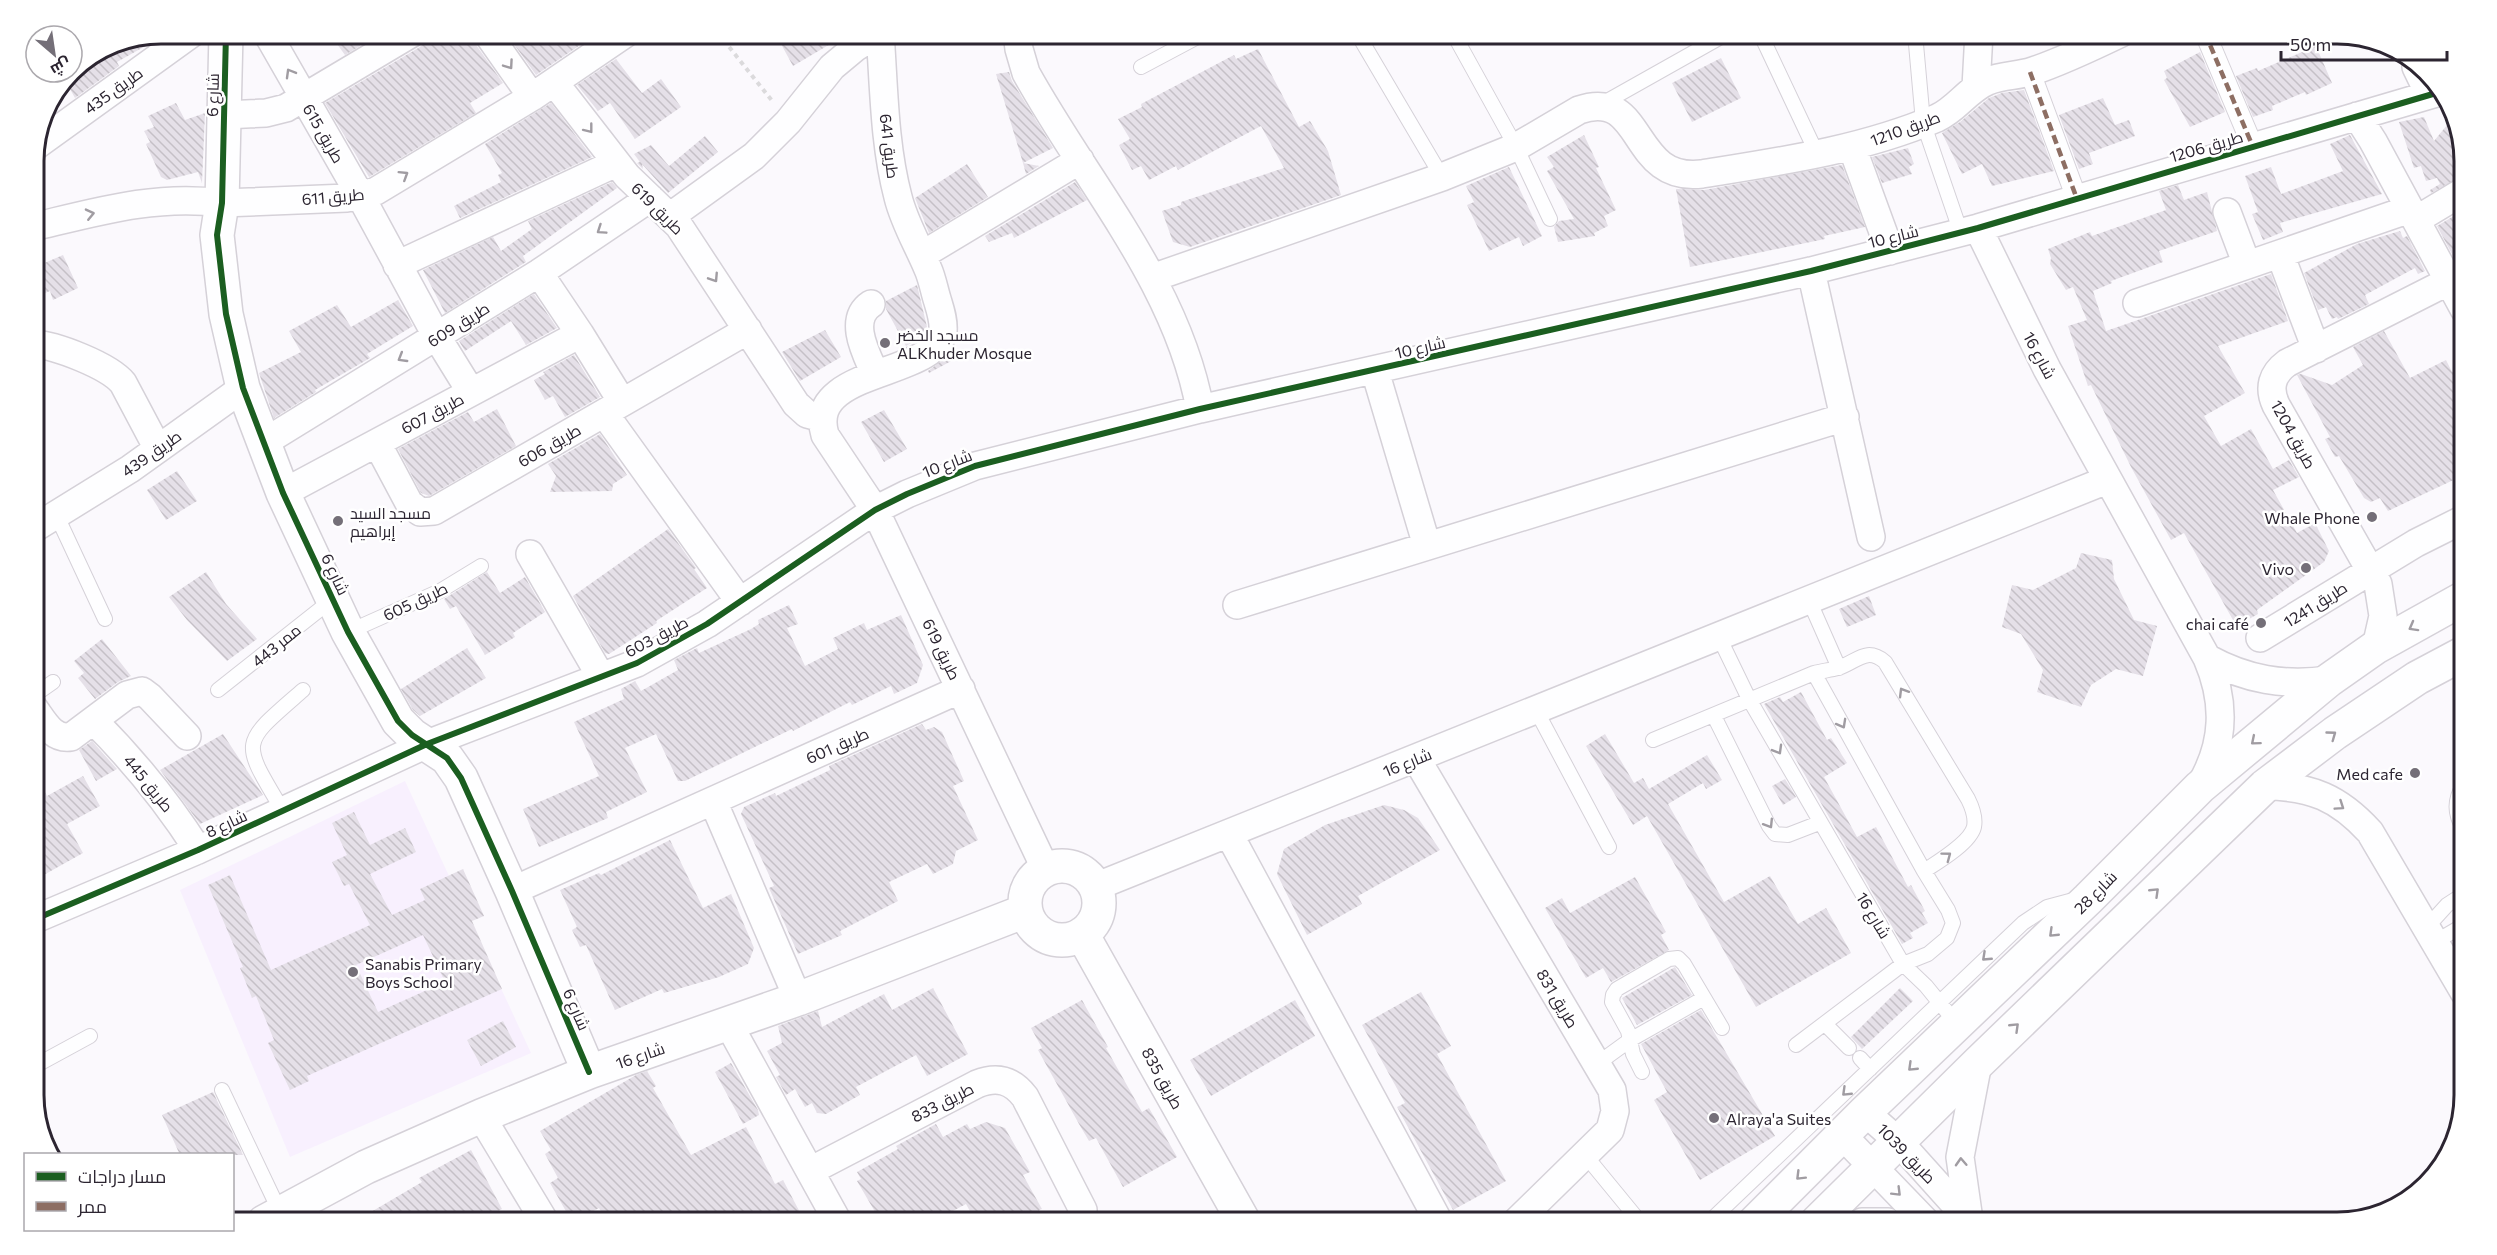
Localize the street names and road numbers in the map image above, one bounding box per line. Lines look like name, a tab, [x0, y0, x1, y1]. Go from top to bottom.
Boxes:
street label: طريق 435	[80, 62, 147, 119]
street label: شارع 6	[202, 73, 225, 117]
street label: طريق 615	[298, 100, 349, 167]
street label: طريق 1210	[1868, 107, 1943, 151]
street label: طريق 641	[875, 112, 903, 180]
street label: طريق 1206	[2167, 126, 2245, 167]
street label: طريق 619	[627, 178, 688, 239]
street label: طريق 611	[301, 184, 365, 210]
street label: شارع 10	[1866, 221, 1921, 254]
street label: طريق 609	[423, 298, 494, 352]
street label: شارع 16	[2017, 328, 2060, 383]
street label: شارع 10	[1393, 332, 1448, 365]
street label: طريق 607	[397, 389, 467, 439]
street label: طريق 1204	[2266, 396, 2321, 473]
street label: طريق 606	[514, 419, 585, 472]
street label: طريق 439	[118, 426, 185, 482]
street label: شارع 10	[920, 445, 975, 484]
street label: شارع 6	[315, 550, 354, 599]
street label: طريق 1241	[2280, 577, 2351, 633]
street label: طريق 605	[380, 578, 451, 626]
street label: طريق 603	[621, 611, 692, 662]
street label: طريق 619	[917, 615, 965, 684]
street label: ممر 443	[248, 620, 305, 671]
street label: طريق 601	[803, 723, 872, 769]
street label: شارع 16	[1380, 744, 1435, 783]
street label: طريق 445	[119, 751, 178, 817]
street label: شارع 8	[202, 805, 251, 844]
street label: شارع 28	[2070, 867, 2122, 919]
street label: شارع 16	[1850, 888, 1895, 943]
street label: طريق 831	[1531, 965, 1583, 1032]
street label: شارع 6	[557, 985, 594, 1034]
street label: شارع 16	[613, 1038, 668, 1075]
street label: طريق 835	[1137, 1044, 1188, 1113]
street label: طريق 833	[908, 1078, 977, 1128]
street label: طريق 1039	[1872, 1119, 1940, 1188]

